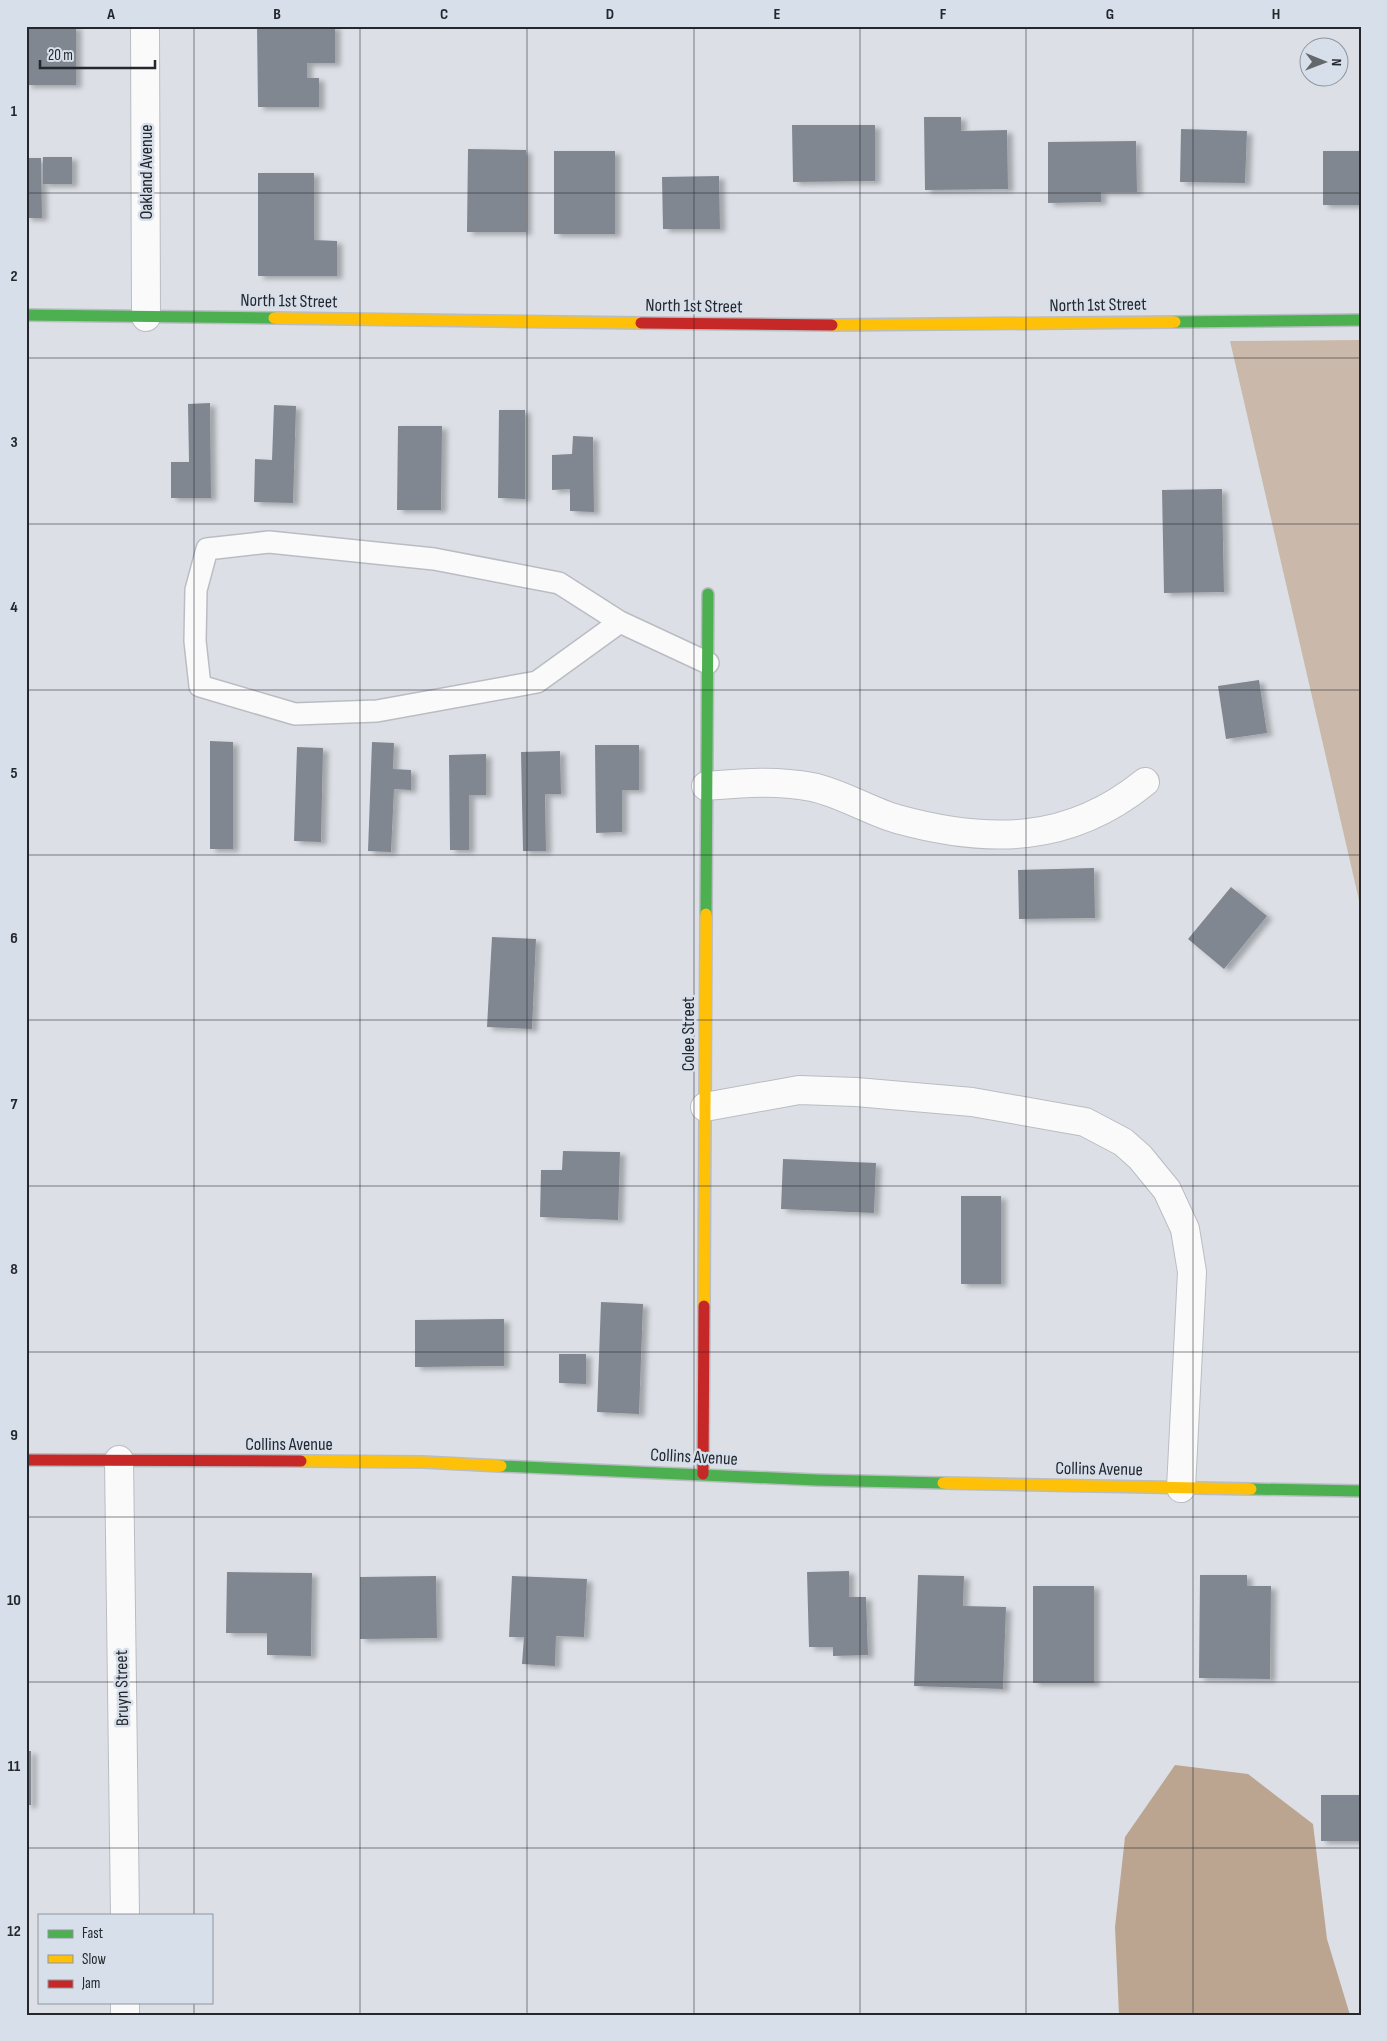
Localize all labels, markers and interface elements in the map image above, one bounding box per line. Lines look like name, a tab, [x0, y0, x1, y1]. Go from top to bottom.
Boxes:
text: A	[106, 5, 115, 24]
text: B	[273, 5, 281, 24]
text: C	[440, 5, 448, 24]
text: D	[606, 5, 614, 24]
text: E	[774, 5, 781, 24]
text: F	[940, 5, 947, 24]
text: G	[1106, 5, 1114, 24]
text: H	[1272, 5, 1280, 24]
scale bar	[40, 38, 155, 70]
north arrow	[1300, 38, 1350, 88]
text: 20 m	[48, 46, 73, 65]
text: N	[1328, 58, 1345, 66]
text: 1	[11, 102, 18, 121]
street label: Oakland Avenue	[136, 125, 157, 219]
text: 2	[10, 267, 18, 286]
street label: North 1st Street	[240, 290, 338, 312]
street label: North 1st Street	[1049, 294, 1147, 316]
street label: North 1st Street	[645, 295, 743, 317]
text: 3	[10, 433, 18, 452]
text: 4	[10, 598, 18, 617]
text: 5	[10, 764, 18, 783]
text: 6	[10, 929, 18, 948]
street label: Colee Street	[678, 996, 699, 1071]
text: 7	[11, 1095, 18, 1114]
text: 8	[10, 1260, 18, 1279]
text: 9	[10, 1426, 18, 1445]
street label: Collins Avenue	[245, 1434, 333, 1455]
street label: Collins Avenue	[650, 1444, 738, 1470]
street label: Collins Avenue	[1055, 1458, 1143, 1480]
text: 10	[7, 1591, 21, 1610]
street label: Bruyn Street	[111, 1649, 133, 1726]
text: 11	[8, 1757, 21, 1776]
legend	[38, 1914, 212, 2004]
text: 12	[7, 1922, 21, 1941]
text: Fast	[82, 1924, 104, 1943]
text: Slow	[82, 1950, 106, 1969]
text: Jam	[81, 1974, 100, 1993]

